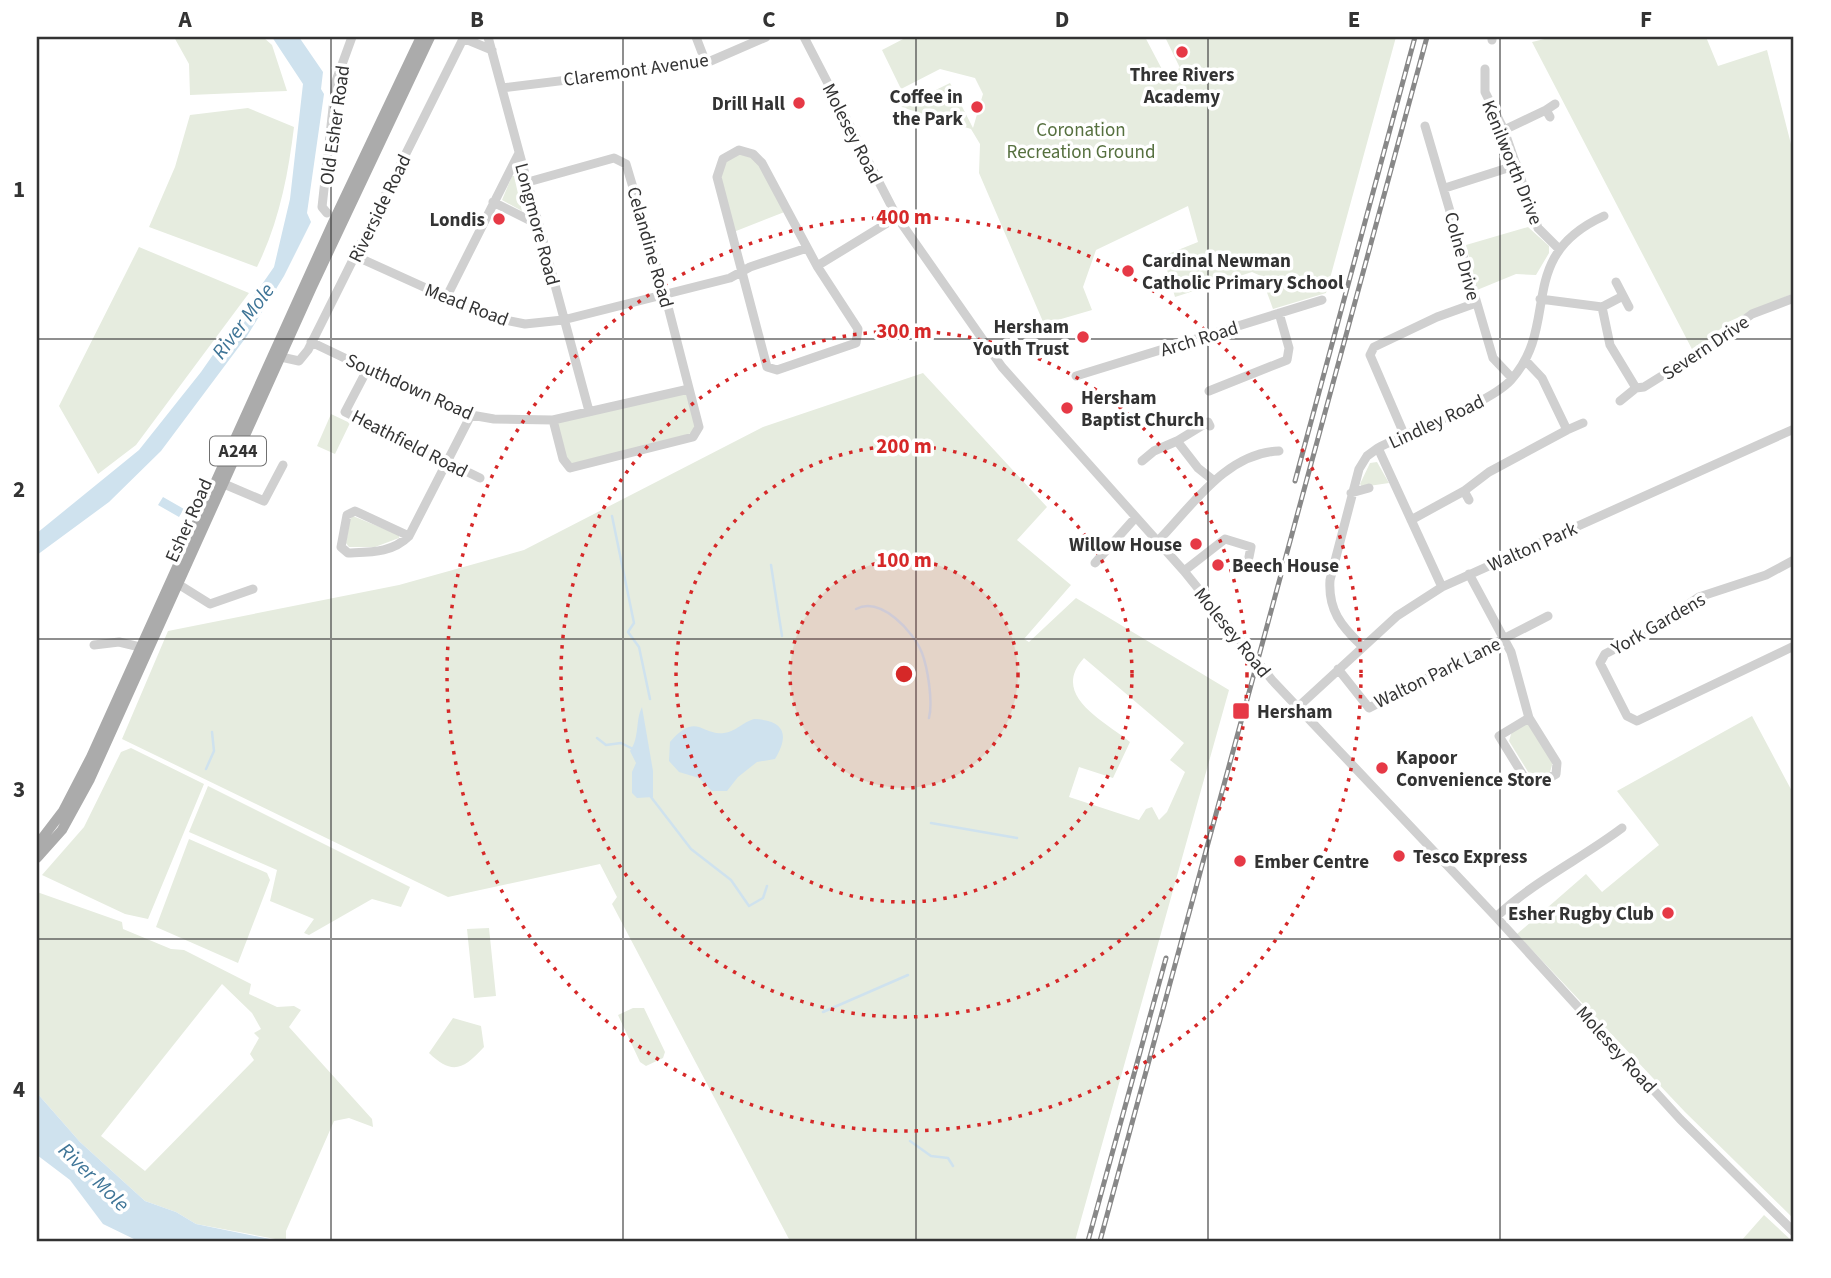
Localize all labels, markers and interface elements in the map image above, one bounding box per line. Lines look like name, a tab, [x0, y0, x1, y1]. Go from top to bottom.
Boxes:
text: A	[177, 3, 192, 36]
text: B	[470, 3, 484, 36]
text: C	[762, 3, 776, 36]
text: D	[1055, 3, 1069, 36]
text: E	[1348, 3, 1360, 36]
text: F	[1640, 3, 1652, 36]
marker: Three Rivers Academy	[1174, 44, 1190, 60]
street label: Claremont Avenue	[562, 47, 711, 94]
place label: Three Rivers Academy	[1130, 62, 1234, 111]
street label: Old Esher Road	[314, 64, 357, 187]
street label: Molesey Road	[815, 79, 889, 189]
place label: Coffee in the Park	[890, 84, 964, 133]
place label: Drill Hall	[712, 91, 786, 118]
marker: Drill Hall	[791, 95, 807, 111]
street label: Kenilworth Drive	[1474, 96, 1549, 229]
marker: Coffee in the Park	[969, 99, 985, 115]
park label: Coronation Recreation Ground	[1007, 117, 1155, 166]
street label: Riverside Road	[342, 150, 418, 267]
street label: Longmore Road	[507, 160, 566, 289]
text: 1	[13, 173, 25, 206]
street label: Celandine Road	[619, 184, 680, 311]
text: 400 m	[876, 202, 932, 232]
place label: Londis	[429, 207, 485, 234]
street label: Colne Drive	[1437, 209, 1486, 304]
marker: Londis	[491, 211, 507, 227]
place label: Cardinal Newman Catholic Primary School	[1142, 248, 1344, 297]
marker: Cardinal Newman Catholic Primary School	[1120, 263, 1136, 279]
water label: River Mole	[204, 277, 282, 365]
street label: Mead Road	[421, 277, 512, 334]
street label: Severn Drive	[1657, 309, 1755, 387]
place label: Hersham Youth Trust	[972, 314, 1069, 363]
street label: Arch Road	[1157, 315, 1242, 364]
text: 300 m	[876, 316, 932, 346]
marker: Hersham Youth Trust	[1075, 329, 1091, 345]
street label: Southdown Road	[341, 347, 477, 428]
place label: Hersham Baptist Church	[1081, 385, 1204, 434]
street label: Lindley Road	[1384, 388, 1489, 456]
marker: Hersham Baptist Church	[1059, 400, 1075, 416]
street label: Heathfield Road	[346, 403, 472, 485]
text: 200 m	[876, 431, 932, 461]
road number: A244	[210, 436, 266, 466]
text: 2	[13, 473, 25, 506]
street label: Esher Road	[159, 475, 220, 567]
street label: Walton Park	[1484, 515, 1582, 579]
place label: Willow House	[1069, 532, 1182, 559]
marker: Willow House	[1188, 536, 1204, 552]
text: 100 m	[876, 545, 932, 575]
place label: Beech House	[1232, 553, 1339, 580]
marker: Beech House	[1210, 557, 1226, 573]
street label: Molesey Road	[1187, 582, 1277, 684]
street label: York Gardens	[1606, 586, 1711, 663]
street label: Walton Park Lane	[1370, 631, 1505, 716]
centre of rings	[892, 662, 916, 686]
place label: Hersham	[1257, 699, 1333, 726]
marker: Hersham	[1231, 701, 1251, 721]
place label: Kapoor Convenience Store	[1396, 745, 1552, 794]
marker: Kapoor Convenience Store	[1374, 760, 1390, 776]
text: 3	[13, 773, 25, 806]
place label: Tesco Express	[1413, 844, 1527, 871]
marker: Tesco Express	[1391, 848, 1407, 864]
place label: Ember Centre	[1254, 849, 1369, 876]
marker: Ember Centre	[1232, 853, 1248, 869]
place label: Esher Rugby Club	[1508, 901, 1654, 928]
marker: Esher Rugby Club	[1660, 905, 1676, 921]
street label: Molesey Road	[1569, 1000, 1662, 1100]
text: 4	[13, 1073, 25, 1106]
water label: River Mole	[52, 1136, 136, 1218]

